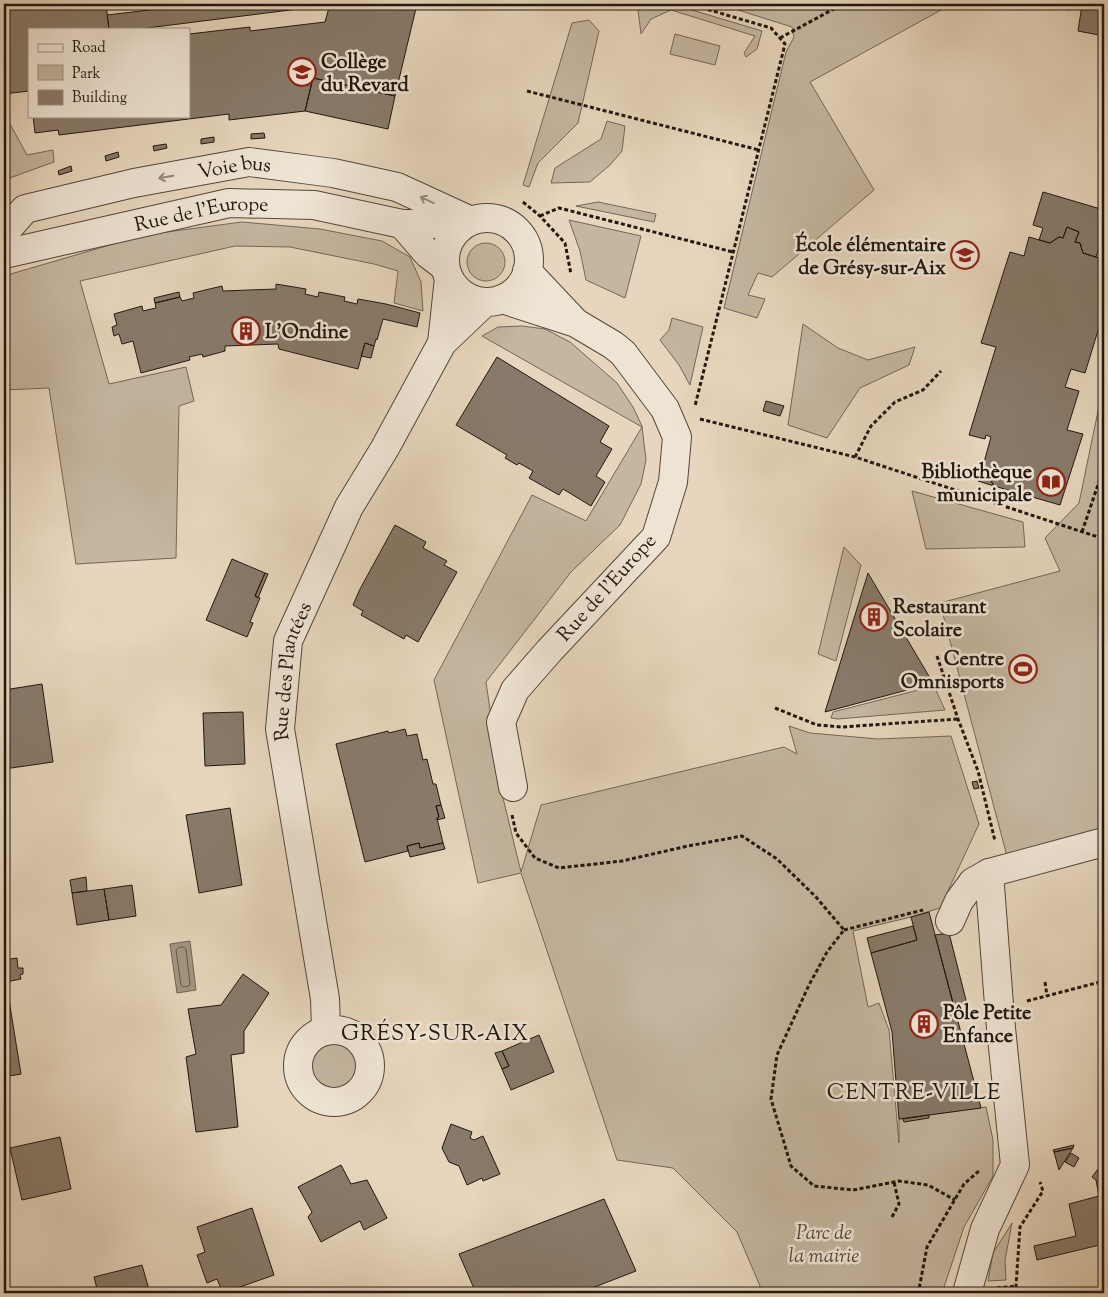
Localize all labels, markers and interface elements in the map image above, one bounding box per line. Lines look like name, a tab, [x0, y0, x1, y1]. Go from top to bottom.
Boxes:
legend	[28, 28, 190, 118]
text: Road	[72, 38, 106, 59]
place label: Collège du Revard	[321, 49, 410, 101]
school or university icon: Collège du Revard	[287, 57, 317, 87]
text: Park	[72, 64, 101, 85]
text: Building	[72, 88, 127, 109]
street label: Voie bus	[195, 150, 273, 188]
one-way arrow	[158, 173, 174, 183]
street label: Rue de l'Europe	[132, 191, 269, 241]
one-way arrow	[420, 195, 435, 205]
place label: École élémentaire de Grésy-sur-Aix	[795, 231, 946, 284]
school or university icon: École élémentaire de Grésy-sur-Aix	[950, 240, 980, 270]
building icon: L'Ondine	[231, 316, 261, 346]
place label: L'Ondine	[265, 319, 348, 348]
place label: Bibliothèque municipale	[922, 459, 1032, 511]
library icon: Bibliothèque municipale	[1036, 467, 1066, 497]
street label: Rue de l'Europe	[551, 528, 664, 649]
place label: Restaurant Scolaire	[893, 594, 987, 646]
street label: Rue des Plantées	[268, 598, 321, 743]
building icon: Restaurant Scolaire	[859, 602, 889, 632]
place label: Centre Omnisports	[901, 646, 1004, 698]
sports icon: Centre Omnisports	[1008, 654, 1038, 684]
place label: Pôle Petite Enfance	[943, 1000, 1031, 1052]
building icon: Pôle Petite Enfance	[909, 1009, 939, 1039]
district label: GRÉSY-SUR-AIX	[341, 1018, 529, 1051]
district label: CENTRE-VILLE	[827, 1078, 1001, 1110]
park label: Parc de la mairie	[789, 1220, 859, 1272]

